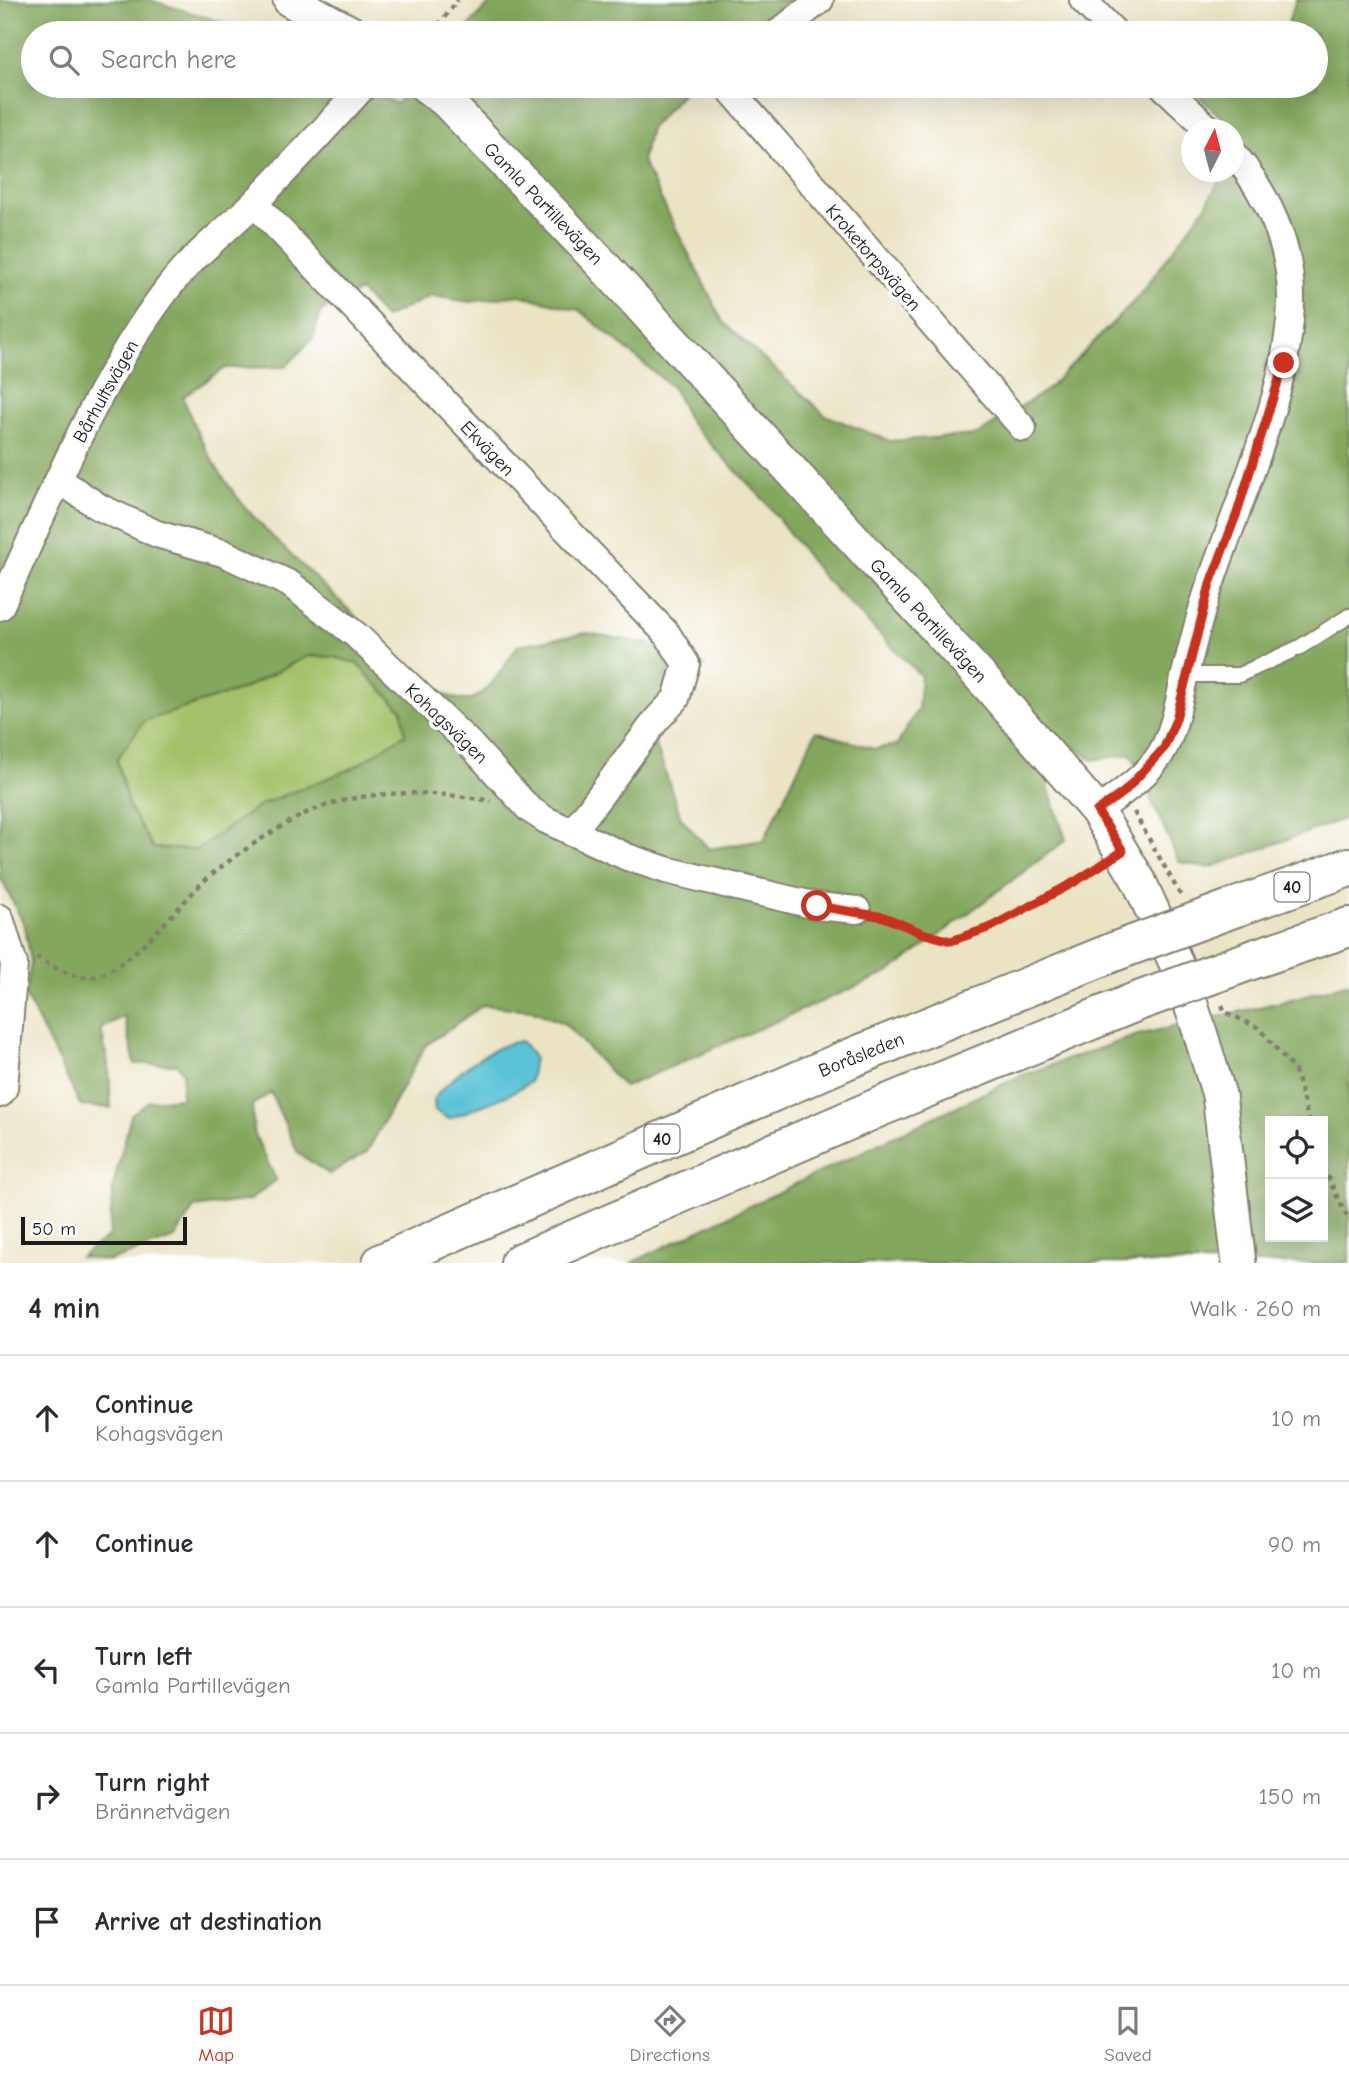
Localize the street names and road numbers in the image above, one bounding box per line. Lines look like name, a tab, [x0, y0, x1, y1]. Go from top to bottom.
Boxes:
street label: Gamla Partillevägen	[479, 138, 607, 269]
street label: Kroketorpsvägen	[821, 200, 926, 315]
street label: Bårhultsvägen	[69, 336, 143, 447]
street label: Ekvägen	[456, 417, 519, 481]
street label: Gamla Partillevägen	[865, 554, 991, 687]
street label: Kohagsvägen	[400, 679, 492, 768]
road number: 40	[1274, 872, 1310, 902]
street label: Boråsleden	[815, 1028, 907, 1082]
road number: 40	[644, 1124, 680, 1154]

